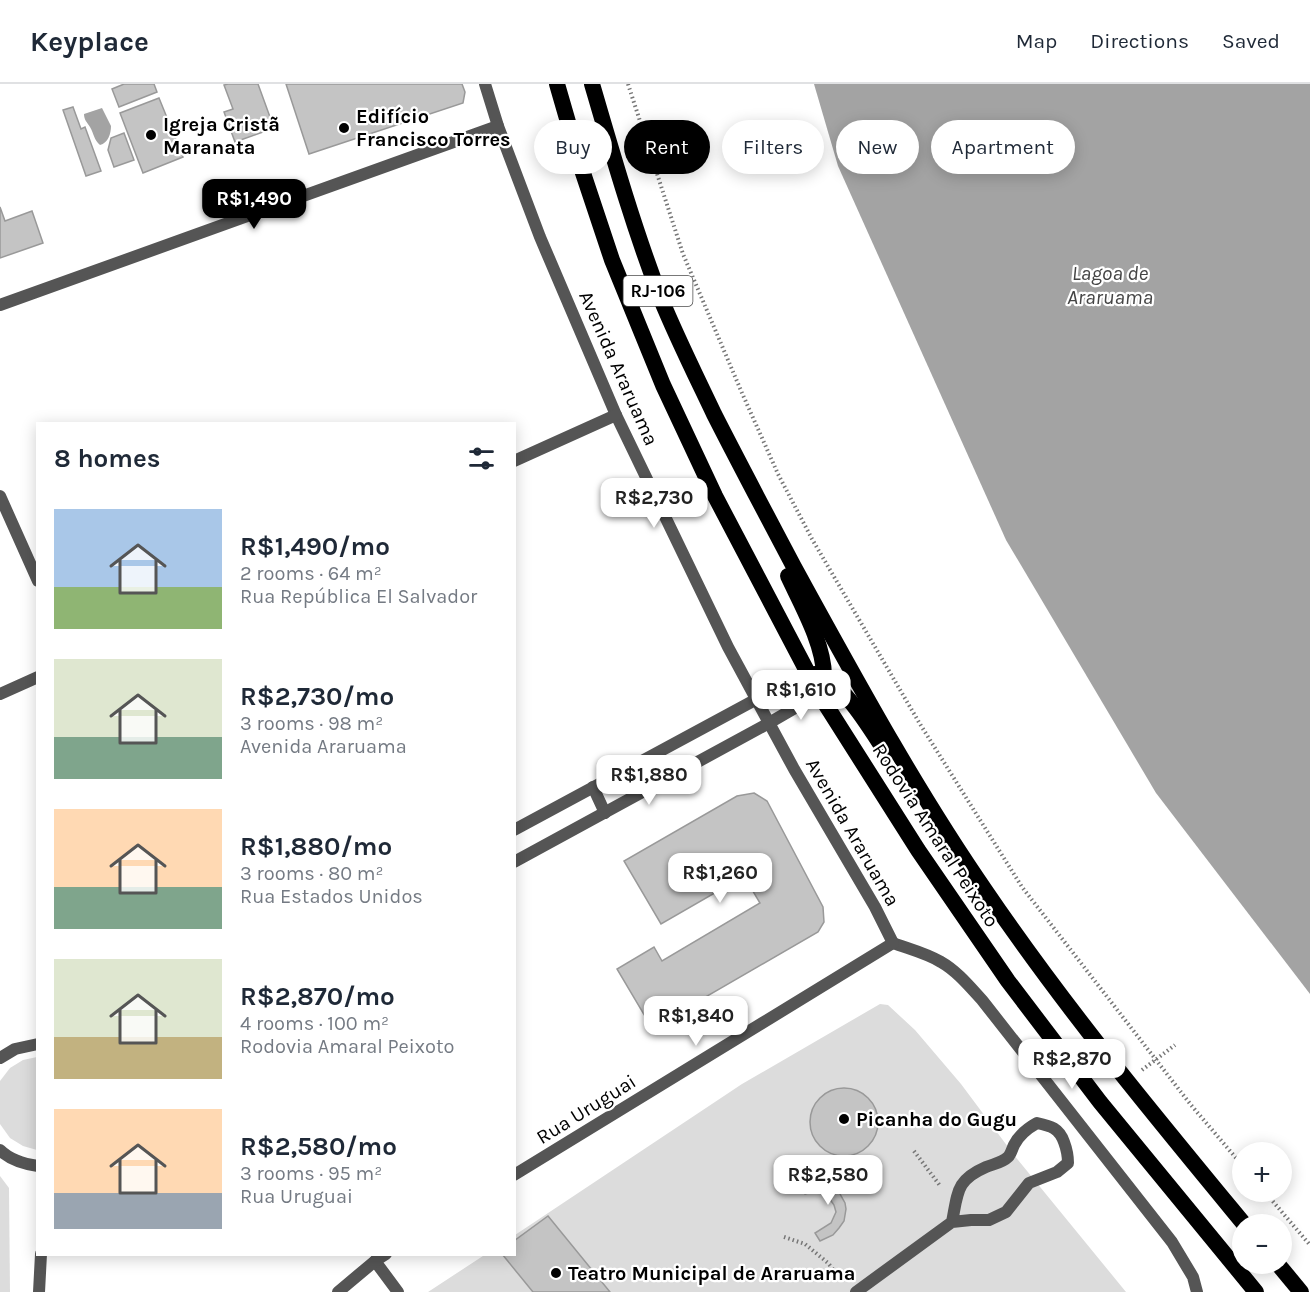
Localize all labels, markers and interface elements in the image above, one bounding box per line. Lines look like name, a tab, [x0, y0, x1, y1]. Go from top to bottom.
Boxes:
text: Keyplace	[30, 25, 149, 58]
text: Map	[1016, 29, 1057, 53]
text: Directions	[1090, 29, 1189, 53]
text: Saved	[1222, 29, 1280, 53]
place label: Edifício Francisco Torres	[356, 105, 511, 151]
place label: Igreja Cristã Maranata	[163, 113, 280, 159]
chip: Buy	[534, 120, 612, 174]
chip: Rent	[624, 120, 710, 174]
chip: Filters	[722, 120, 824, 174]
chip: New	[836, 120, 919, 174]
chip: Apartment	[931, 120, 1075, 174]
marker: Edifício Francisco Torres	[337, 121, 351, 135]
marker: Igreja Cristã Maranata	[144, 128, 158, 142]
pin: R$1,490	[199, 179, 309, 230]
text: R$1,490	[216, 187, 292, 210]
water label: Lagoa de Araruama	[1067, 261, 1153, 309]
road number: RJ-106	[624, 276, 692, 306]
street label: Avenida Araruama	[574, 287, 663, 449]
icon: filters	[465, 442, 498, 475]
text: 8 homes	[54, 443, 160, 474]
pin: R$2,730	[599, 478, 709, 529]
text: R$2,730	[615, 486, 693, 509]
text: R$1,490/mo	[240, 531, 390, 562]
icon: home	[102, 533, 174, 605]
text: 2 rooms · 64 m²	[240, 562, 382, 585]
text: Rua República El Salvador	[240, 585, 477, 608]
pin: R$1,610	[746, 670, 856, 721]
text: R$1,610	[766, 678, 836, 701]
text: R$2,730/mo	[240, 681, 394, 712]
icon: home	[102, 683, 174, 755]
text: 3 rooms · 98 m²	[240, 712, 383, 735]
text: Avenida Araruama	[240, 735, 407, 758]
street label: Rodovia Amaral Peixoto	[868, 739, 1004, 931]
street label: Avenida Araruama	[801, 754, 904, 910]
pin: R$1,880	[594, 755, 704, 806]
text: R$1,880	[610, 763, 688, 786]
text: R$1,880/mo	[240, 831, 392, 862]
icon: home	[102, 833, 174, 905]
pin: R$1,260	[665, 853, 775, 904]
text: R$1,260	[682, 861, 758, 884]
text: 3 rooms · 80 m²	[240, 862, 384, 885]
text: Rua Estados Unidos	[240, 885, 423, 908]
text: R$2,870/mo	[240, 981, 395, 1012]
icon: home	[102, 983, 174, 1055]
pin: R$1,840	[641, 996, 751, 1047]
text: R$1,840	[658, 1004, 734, 1027]
text: 4 rooms · 100 m²	[240, 1012, 389, 1035]
text: Rodovia Amaral Peixoto	[240, 1035, 454, 1058]
pin: R$2,870	[1017, 1039, 1127, 1090]
text: R$2,870	[1032, 1047, 1112, 1070]
street label: Rua Uruguai	[532, 1070, 640, 1149]
place label: Picanha do Gugu	[856, 1108, 1017, 1131]
marker: Picanha do Gugu	[837, 1112, 851, 1126]
text: R$2,580/mo	[240, 1131, 397, 1162]
icon: home	[102, 1133, 174, 1205]
map controls	[1232, 1142, 1292, 1274]
button: +	[1232, 1142, 1292, 1202]
pin: R$2,580	[773, 1155, 883, 1206]
text: 3 rooms · 95 m²	[240, 1162, 382, 1185]
text: R$2,580	[787, 1163, 869, 1186]
text: Rua Uruguai	[240, 1185, 353, 1208]
button: −	[1232, 1214, 1292, 1274]
place label: Teatro Municipal de Araruama	[568, 1262, 855, 1285]
marker: Teatro Municipal de Araruama	[549, 1266, 563, 1280]

